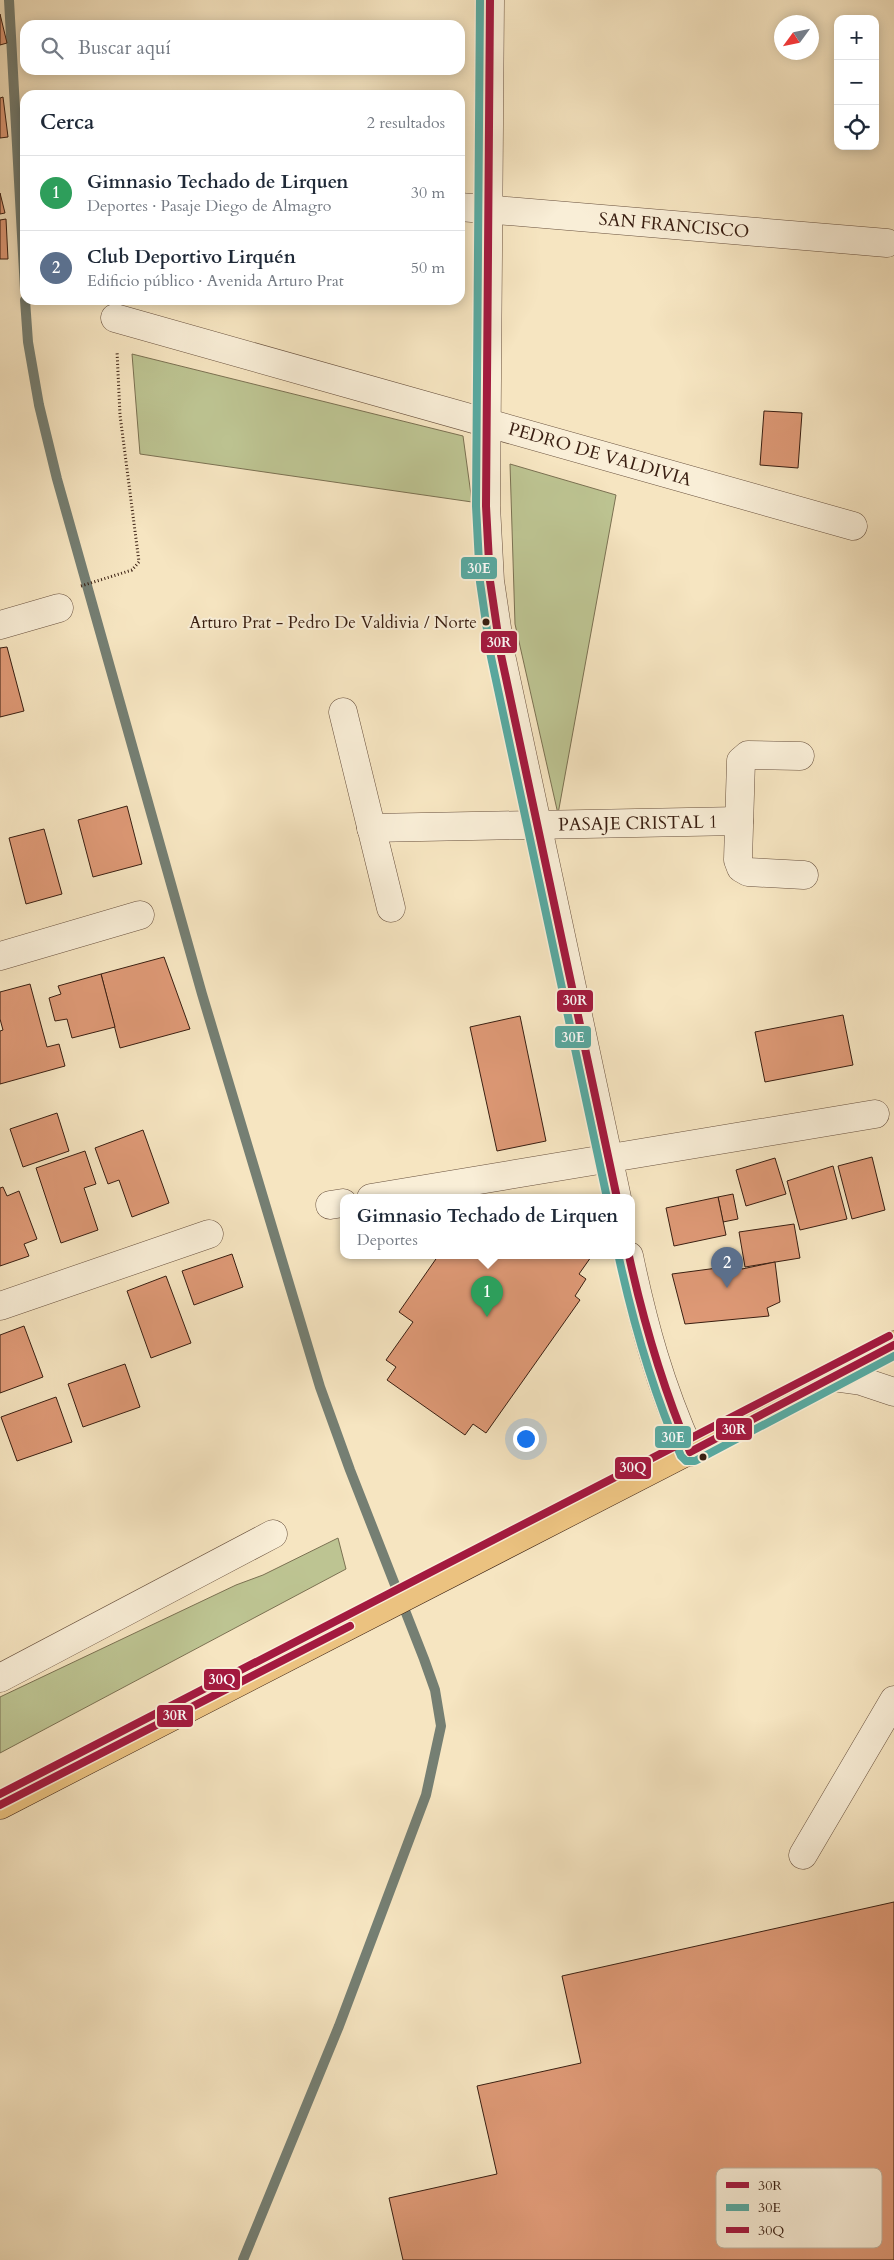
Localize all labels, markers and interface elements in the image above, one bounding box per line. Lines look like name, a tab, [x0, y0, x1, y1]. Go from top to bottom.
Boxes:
north arrow	[774, 15, 819, 60]
map controls	[834, 15, 879, 150]
button: +	[834, 15, 879, 60]
search box	[20, 20, 465, 75]
icon: search	[38, 34, 66, 62]
text: Buscar aquí	[78, 35, 171, 61]
button: −	[834, 60, 879, 105]
button: locate	[834, 105, 879, 150]
text: Cerca	[40, 108, 94, 137]
text: 2 resultados	[367, 112, 445, 134]
text: Gimnasio Techado de Lirquen	[87, 169, 348, 195]
text: 1	[52, 182, 60, 204]
text: 30 m	[411, 182, 445, 204]
text: Deportes · Pasaje Diego de Almagro	[87, 195, 331, 217]
street label: SAN FRANCISCO	[598, 206, 750, 245]
text: Club Deportivo Lirquén	[87, 244, 296, 270]
text: 2	[52, 257, 60, 279]
text: 50 m	[411, 257, 445, 279]
text: Edificio público · Avenida Arturo Prat	[87, 270, 344, 292]
street label: PEDRO DE VALDIVIA	[505, 416, 695, 493]
line badge: 30E	[460, 556, 498, 580]
text: 30E	[467, 559, 491, 578]
place label: Arturo Prat - Pedro De Valdivia / Norte	[189, 611, 477, 634]
marker: Arturo Prat - Pedro De Valdivia / Norte	[481, 617, 491, 627]
line badge: 30R	[480, 630, 518, 654]
text: 30R	[487, 633, 512, 652]
street label: PASAJE CRISTAL 1	[558, 810, 718, 837]
line badge: 30R	[556, 989, 594, 1013]
text: 30R	[563, 991, 588, 1010]
line badge: 30E	[554, 1025, 592, 1049]
text: 30E	[561, 1028, 585, 1047]
popup	[340, 1194, 635, 1259]
text: Gimnasio Techado de Lirquen	[357, 1203, 618, 1229]
text: Deportes	[357, 1229, 418, 1251]
pin: 2	[711, 1247, 743, 1288]
pin: 1	[471, 1276, 503, 1317]
line badge: 30R	[715, 1417, 753, 1441]
text: 30R	[722, 1420, 747, 1439]
line badge: 30E	[654, 1425, 692, 1449]
your location	[513, 1426, 539, 1452]
text: 30E	[661, 1428, 685, 1447]
unlabelled marker	[698, 1452, 708, 1462]
line badge: 30Q	[614, 1456, 652, 1480]
text: 30Q	[620, 1458, 647, 1477]
line badge: 30Q	[203, 1668, 241, 1691]
text: 30Q	[209, 1670, 236, 1689]
line badge: 30R	[156, 1704, 194, 1728]
text: 30R	[163, 1706, 188, 1725]
legend	[716, 2168, 882, 2248]
text: 30R	[758, 2176, 782, 2195]
text: 30E	[758, 2198, 781, 2217]
text: 30Q	[758, 2221, 784, 2240]

